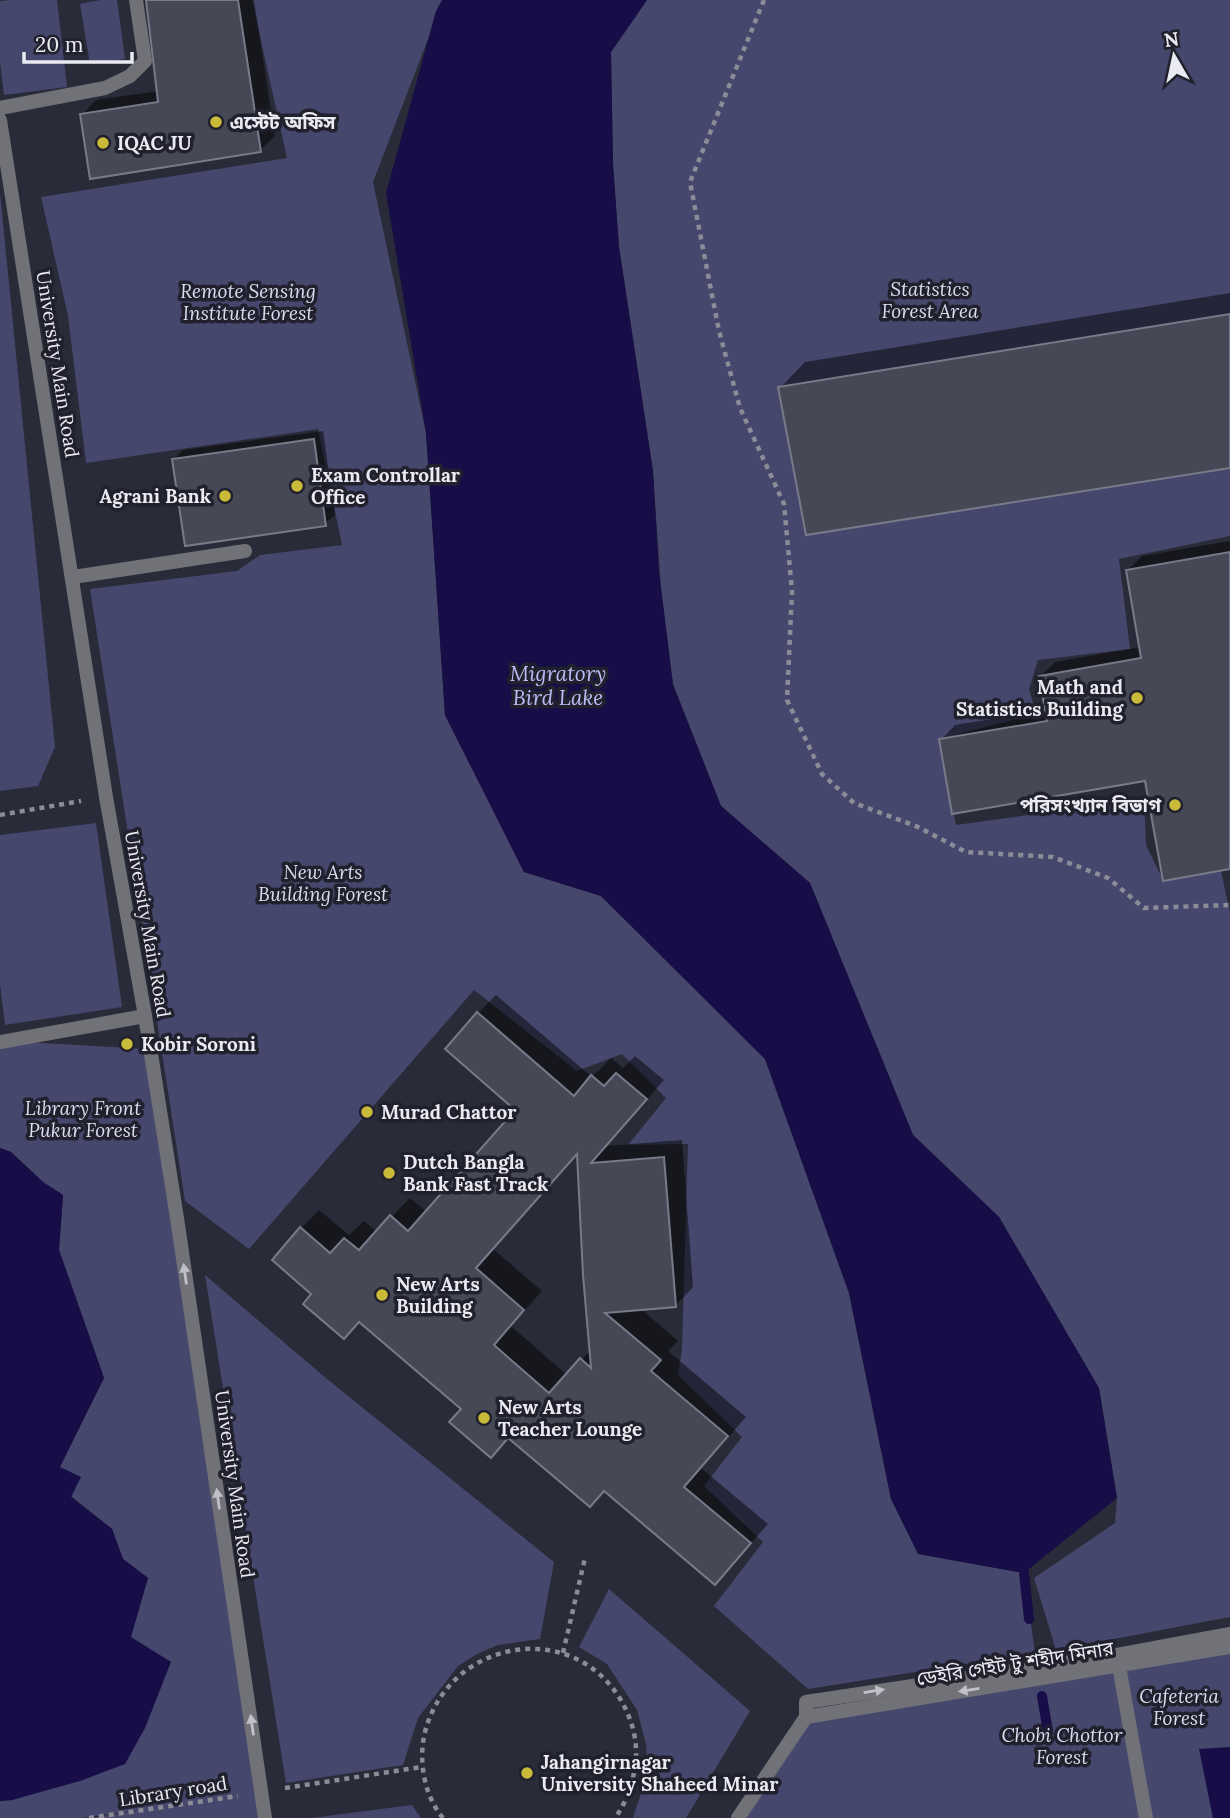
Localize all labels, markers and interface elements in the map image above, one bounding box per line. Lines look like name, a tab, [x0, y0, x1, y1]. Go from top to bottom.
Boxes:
scale bar	[24, 21, 133, 65]
north arrow	[1139, 21, 1209, 91]
text: N	[1162, 26, 1181, 52]
text: 20 m	[35, 31, 84, 58]
place label: এস্টেট অফিস	[230, 110, 336, 134]
marker: এস্টেট অফিস	[208, 114, 224, 130]
place label: IQAC JU	[117, 131, 192, 155]
marker: IQAC JU	[95, 135, 111, 151]
street label: University Main Road	[31, 269, 85, 459]
park label: Statistics Forest Area	[882, 277, 979, 323]
park label: Remote Sensing Institute Forest	[180, 279, 316, 325]
place label: Exam Controllar Office	[311, 463, 460, 509]
marker: Exam Controllar Office	[289, 478, 305, 494]
place label: Agrani Bank	[100, 484, 211, 508]
marker: Agrani Bank	[217, 488, 233, 504]
water label: Migratory Bird Lake	[510, 660, 606, 711]
place label: Math and Statistics Building	[956, 675, 1124, 721]
marker: Math and Statistics Building	[1129, 690, 1145, 706]
place label: পরিসংখ্যান বিভাগ	[1020, 793, 1162, 817]
marker: পরিসংখ্যান বিভাগ	[1167, 797, 1183, 813]
street label: University Main Road	[120, 829, 176, 1019]
park label: New Arts Building Forest	[258, 860, 388, 906]
place label: Kobir Soroni	[141, 1032, 256, 1056]
marker: Kobir Soroni	[119, 1036, 135, 1052]
park label: Library Front Pukur Forest	[25, 1096, 141, 1142]
place label: Murad Chattor	[381, 1100, 516, 1124]
marker: Murad Chattor	[359, 1104, 375, 1120]
place label: Dutch Bangla Bank Fast Track	[403, 1150, 548, 1196]
marker: Dutch Bangla Bank Fast Track	[381, 1165, 397, 1181]
one-way arrow	[179, 1263, 190, 1285]
place label: New Arts Building	[396, 1272, 480, 1318]
marker: New Arts Building	[374, 1287, 390, 1303]
street label: University Main Road	[210, 1389, 260, 1579]
place label: New Arts Teacher Lounge	[498, 1395, 642, 1441]
marker: New Arts Teacher Lounge	[476, 1410, 492, 1426]
one-way arrow	[212, 1488, 223, 1510]
street label: ডেইরি গেইট টু শহীদ মিনার	[915, 1635, 1116, 1691]
park label: Cafeteria Forest	[1139, 1684, 1219, 1730]
one-way arrow	[958, 1685, 980, 1696]
one-way arrow	[863, 1686, 885, 1697]
one-way arrow	[246, 1713, 257, 1735]
park label: Chobi Chottor Forest	[1002, 1723, 1123, 1769]
place label: Jahangirnagar University Shaheed Minar	[541, 1750, 778, 1796]
marker: Jahangirnagar University Shaheed Minar	[519, 1765, 535, 1781]
street label: Library road	[117, 1771, 229, 1811]

